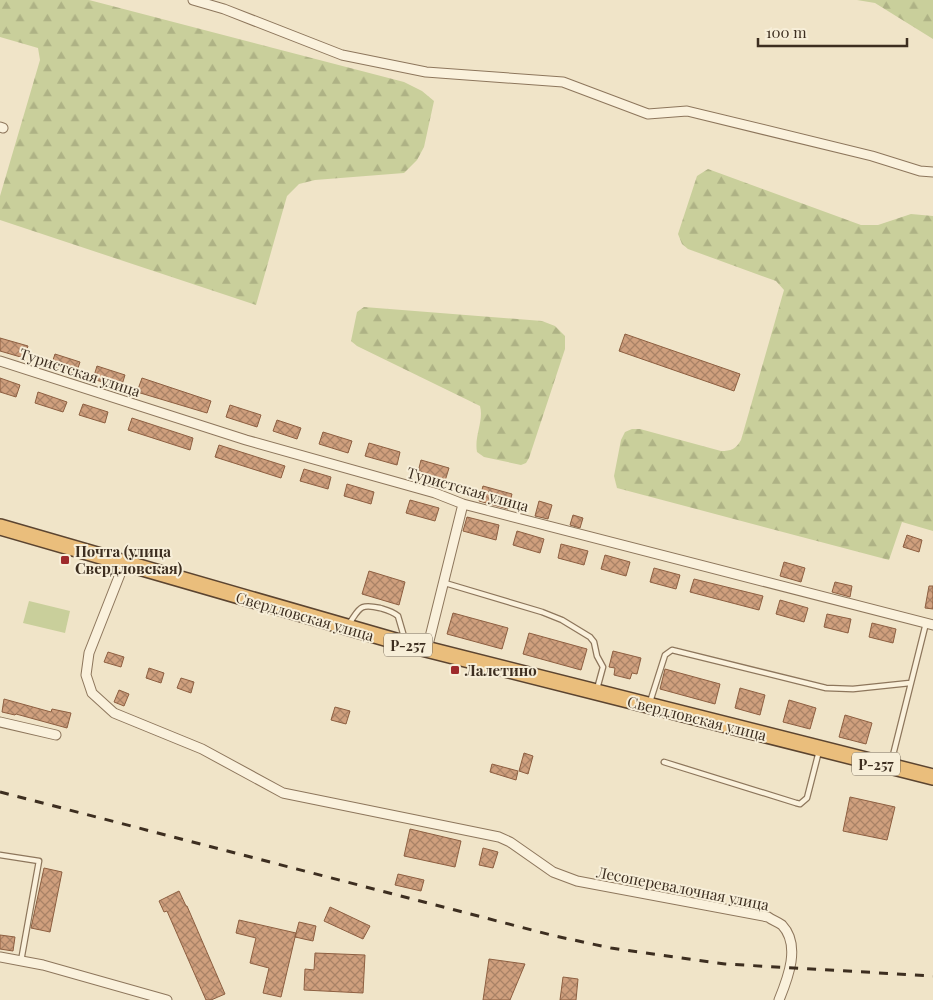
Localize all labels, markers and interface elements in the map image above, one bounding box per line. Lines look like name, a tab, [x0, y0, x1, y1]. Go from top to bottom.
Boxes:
scale bar	[758, 15, 907, 47]
text: 100 m	[766, 22, 807, 42]
street label: Туристская улица	[17, 343, 144, 401]
street label: Туристская улица	[405, 462, 532, 516]
place label: Почта (улица Свердловская)	[75, 541, 183, 578]
marker: Почта (улица Свердловская)	[59, 554, 71, 566]
street label: Свердловская улица	[234, 587, 377, 645]
road number: Р-257	[384, 634, 432, 656]
place label: Лалетино	[464, 660, 537, 680]
marker: Лалетино	[449, 664, 461, 676]
street label: Свердловская улица	[625, 691, 769, 745]
road number: Р-257	[852, 752, 900, 776]
street label: Лесоперевалочная улица	[594, 861, 771, 915]

